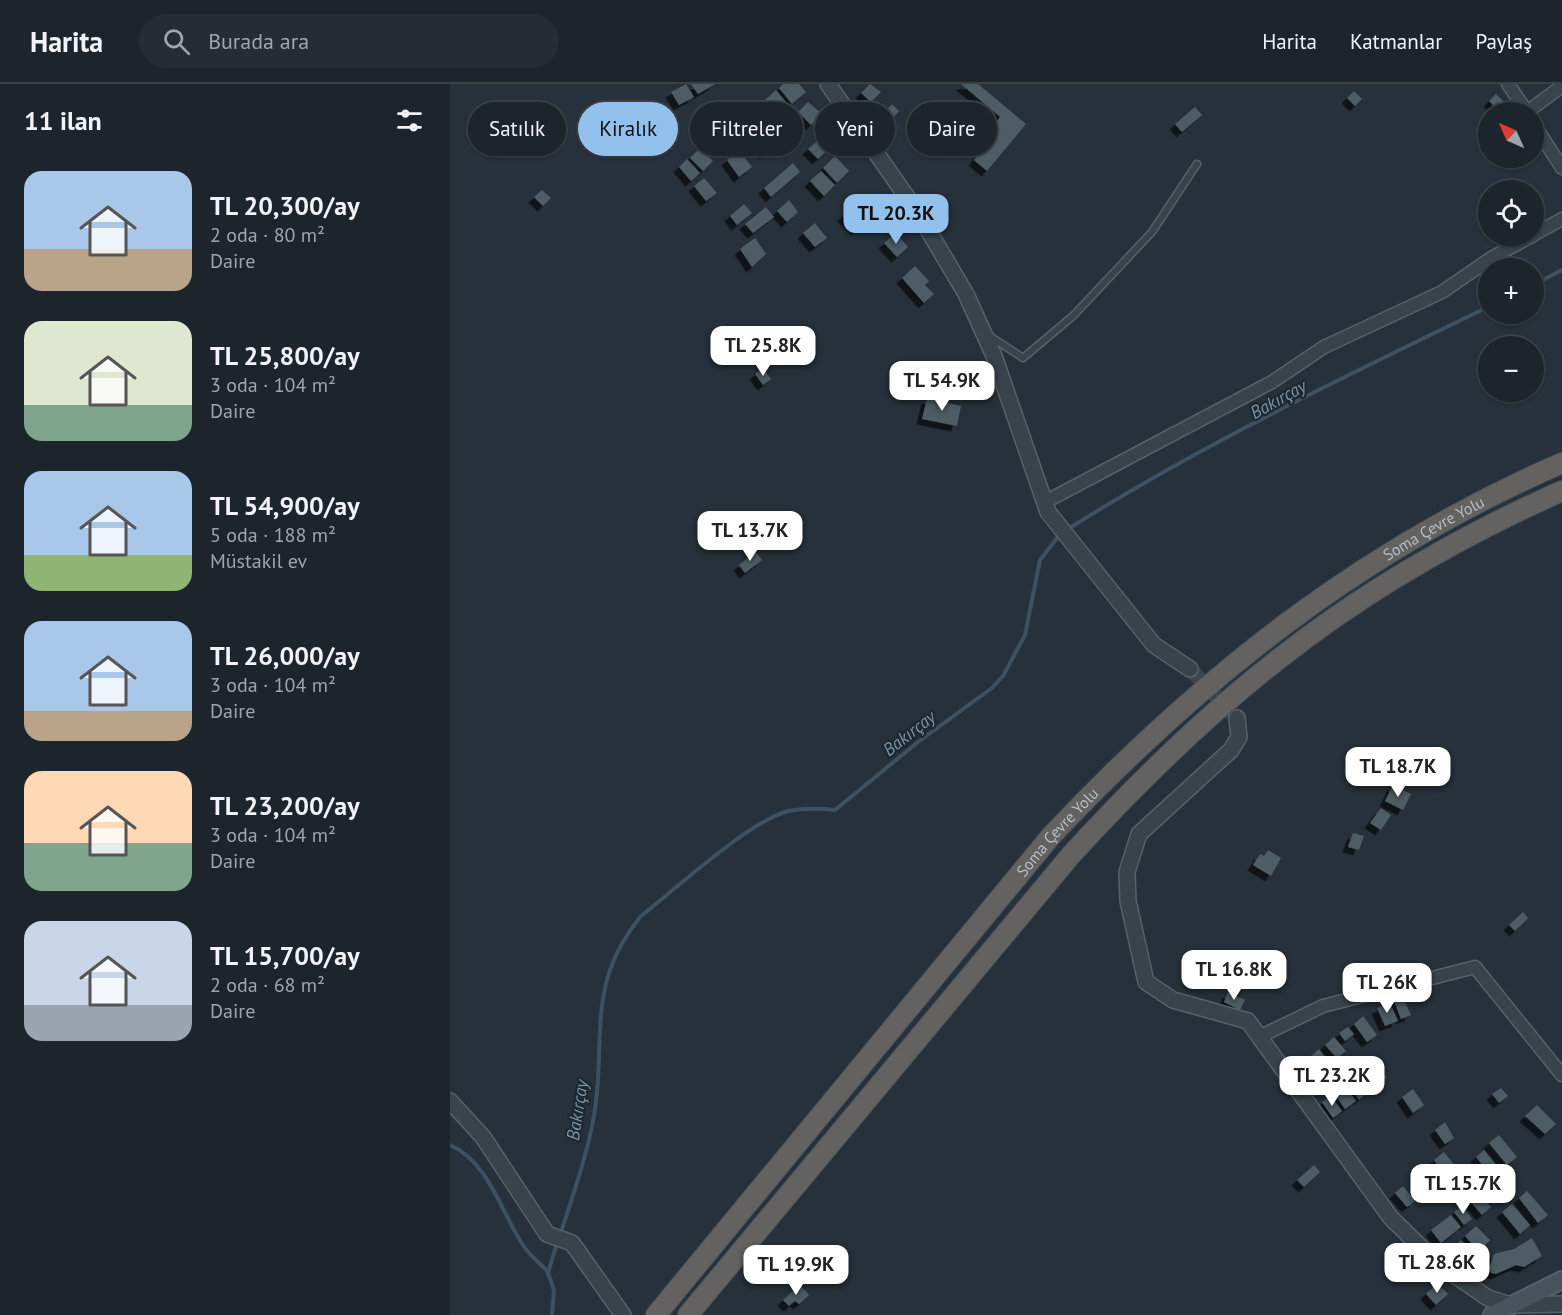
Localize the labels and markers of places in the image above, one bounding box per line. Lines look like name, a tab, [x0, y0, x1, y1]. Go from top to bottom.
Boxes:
pin: TL 20.3K	[834, 194, 958, 245]
pin: TL 25.8K	[701, 326, 825, 377]
pin: TL 54.9K	[880, 361, 1004, 412]
pin: TL 13.7K	[688, 511, 812, 562]
pin: TL 18.7K	[1336, 747, 1460, 798]
pin: TL 16.8K	[1172, 950, 1296, 1001]
pin: TL 26K	[1338, 963, 1436, 1014]
pin: TL 23.2K	[1270, 1056, 1394, 1107]
pin: TL 15.7K	[1401, 1164, 1525, 1215]
pin: TL 28.6K	[1375, 1243, 1499, 1294]
pin: TL 19.9K	[734, 1245, 858, 1296]

